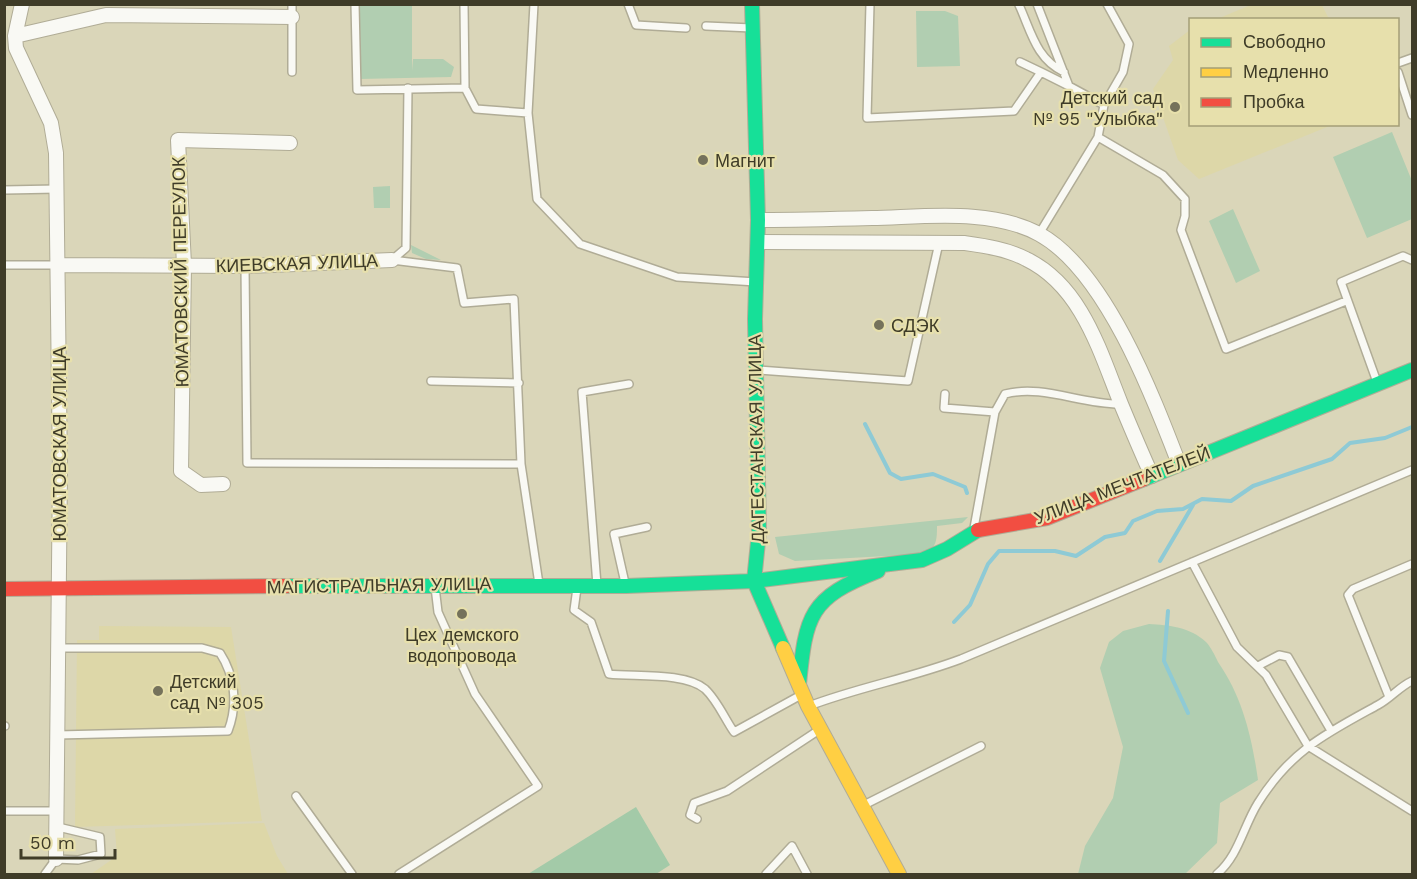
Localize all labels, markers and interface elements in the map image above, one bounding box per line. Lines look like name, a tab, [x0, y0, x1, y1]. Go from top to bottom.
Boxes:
legend	[1189, 18, 1399, 126]
text: Свободно	[1243, 31, 1326, 52]
text: Медленно	[1243, 61, 1329, 82]
place label: Детский сад № 95 "Улыбка"	[1033, 87, 1163, 129]
text: Пробка	[1243, 91, 1306, 112]
marker: Детский сад № 95 "Улыбка"	[1168, 100, 1182, 114]
place label: Магнит	[715, 150, 775, 171]
marker: Магнит	[696, 153, 710, 167]
street label: ЮМАТОВСКИЙ ПЕРЕУЛОК	[167, 156, 193, 388]
street label: КИЕВСКАЯ УЛИЦА	[215, 250, 379, 276]
place label: СДЭК	[891, 315, 940, 336]
marker: СДЭК	[872, 318, 886, 332]
street label: ДАГЕСТАНСКАЯ УЛИЦА	[744, 334, 768, 544]
street label: ЮМАТОВСКАЯ УЛИЦА	[49, 347, 70, 541]
street label: УЛИЦА МЕЧТАТЕЛЕЙ	[1031, 442, 1213, 528]
street label: МАГИСТРАЛЬНАЯ УЛИЦА	[266, 573, 492, 597]
marker: Цех демского водопровода	[455, 607, 469, 621]
place label: Цех демского водопровода	[405, 624, 519, 666]
place label: Детский сад № 305	[170, 671, 264, 713]
marker: Детский сад № 305	[151, 684, 165, 698]
scale bar	[21, 822, 116, 860]
text: 50 m	[30, 832, 75, 853]

